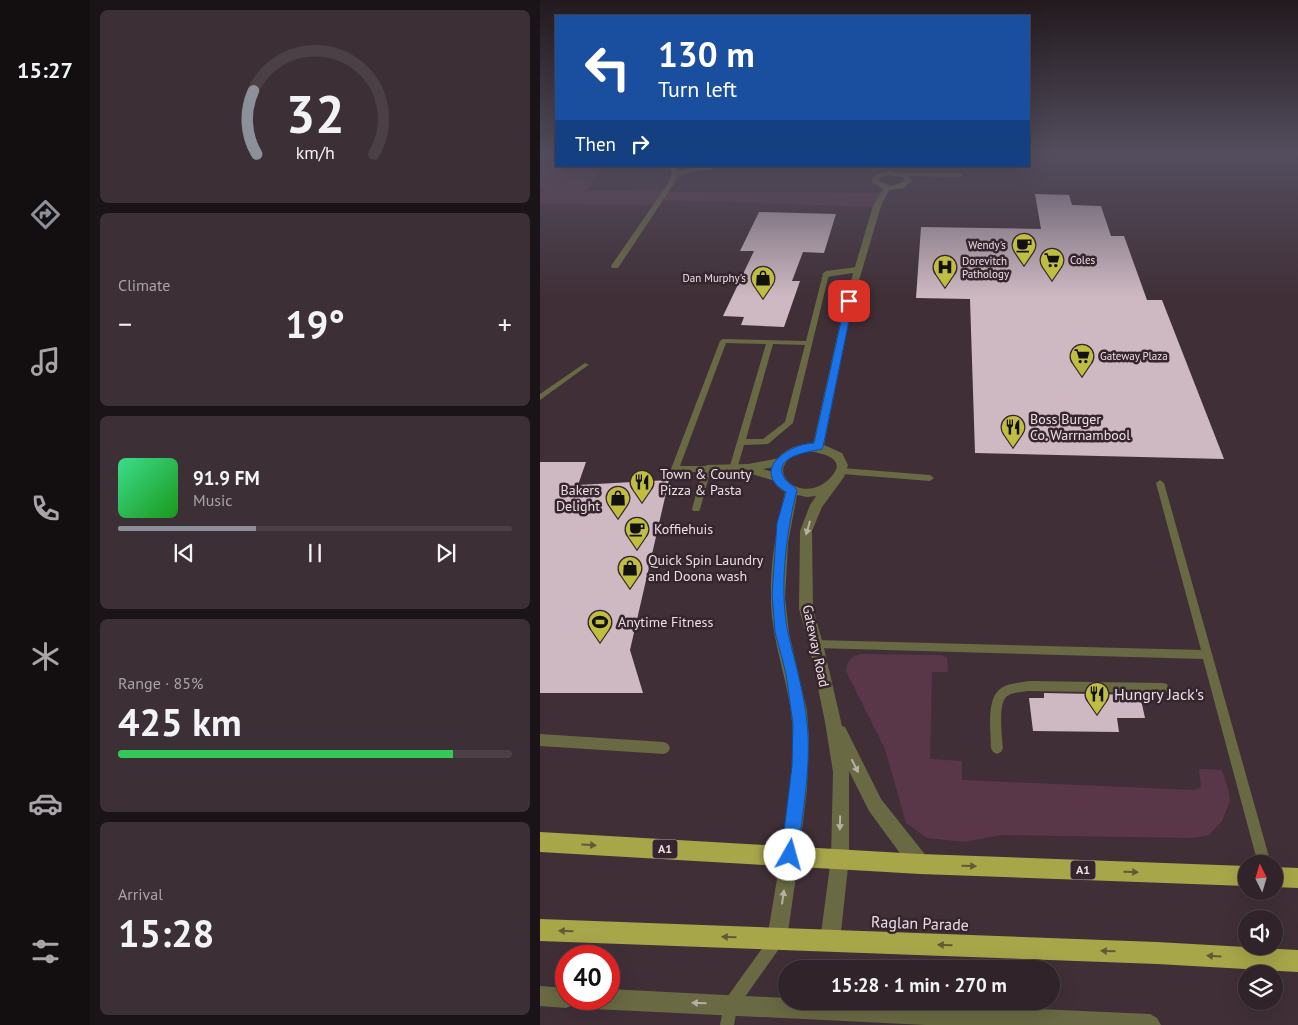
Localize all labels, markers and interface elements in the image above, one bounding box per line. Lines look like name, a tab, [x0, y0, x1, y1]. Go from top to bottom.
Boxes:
text: 130 m	[658, 31, 755, 77]
icon: left	[575, 35, 640, 100]
text: 15:27	[17, 56, 73, 84]
text: Turn left	[658, 75, 737, 103]
text: 32	[286, 80, 344, 147]
icon: right	[626, 130, 654, 158]
text: Then	[575, 132, 616, 156]
text: km/h	[295, 141, 335, 164]
icon: directions	[28, 197, 63, 232]
cafe icon: Wendy's	[1011, 232, 1037, 266]
place label: Wendy's	[968, 238, 1006, 252]
supermarket icon: Coles	[1039, 247, 1065, 281]
place label: Coles	[1070, 253, 1096, 267]
hospital icon: Dorevitch Pathology	[932, 254, 958, 288]
place label: Dorevitch Pathology	[962, 254, 1010, 281]
shop icon: Dan Murphy's	[750, 265, 776, 299]
place label: Dan Murphy's	[683, 271, 746, 285]
text: Climate	[118, 275, 170, 295]
pin	[828, 280, 870, 322]
icon: arrive	[835, 287, 863, 315]
text: 19°	[285, 299, 345, 348]
text: −	[118, 305, 132, 342]
text: +	[498, 305, 512, 342]
supermarket icon: Gateway Plaza	[1069, 343, 1095, 377]
icon: music	[28, 344, 63, 379]
place label: Gateway Plaza	[1100, 349, 1168, 363]
place label: Boss Burger Co. Warrnambool	[1030, 410, 1130, 444]
restaurant icon: Boss Burger Co. Warrnambool	[1000, 414, 1026, 448]
place label: Town & County Pizza & Pasta	[660, 465, 752, 499]
text: 91.9 FM	[193, 466, 260, 490]
restaurant icon: Town & County Pizza & Pasta	[629, 469, 655, 503]
place label: Bakers Delight	[556, 481, 600, 515]
shop icon: Bakers Delight	[605, 485, 631, 519]
text: Music	[193, 490, 233, 510]
icon: phone	[28, 491, 63, 526]
cafe icon: Koffiehuis	[624, 516, 650, 550]
place label: Koffiehuis	[654, 520, 713, 538]
one-way arrow	[804, 520, 812, 535]
icon: previous	[170, 539, 198, 567]
icon: pause	[301, 539, 329, 567]
icon: next	[432, 539, 460, 567]
place label: Quick Spin Laundry and Doona wash	[648, 551, 764, 585]
shop icon: Quick Spin Laundry and Doona wash	[617, 555, 643, 589]
street label: Gateway Road	[798, 603, 834, 689]
sports icon: Anytime Fitness	[587, 609, 613, 643]
place label: Anytime Fitness	[618, 613, 713, 631]
icon: climate	[28, 639, 63, 674]
text: Range · 85%	[118, 673, 203, 693]
restaurant icon: Hungry Jack's	[1084, 681, 1110, 715]
place label: Hungry Jack's	[1114, 684, 1204, 704]
text: 425 km	[118, 697, 242, 746]
one-way arrow	[851, 759, 859, 773]
icon: car	[28, 786, 63, 821]
one-way arrow	[836, 815, 844, 831]
position arrow	[763, 828, 815, 880]
road number: A1	[652, 840, 678, 859]
one-way arrow	[581, 842, 597, 850]
north arrow	[1238, 855, 1282, 900]
map controls	[1238, 855, 1283, 1010]
road number: A1	[1070, 860, 1096, 880]
one-way arrow	[961, 862, 977, 870]
one-way arrow	[1123, 868, 1139, 876]
text: Arrival	[118, 884, 163, 904]
one-way arrow	[780, 889, 788, 905]
text: 15:28	[118, 908, 214, 957]
button: sound	[1238, 910, 1283, 955]
street label: Raglan Parade	[871, 911, 969, 935]
one-way arrow	[558, 926, 574, 934]
one-way arrow	[720, 933, 736, 941]
icon: filters	[28, 934, 63, 969]
one-way arrow	[937, 941, 953, 949]
speed limit sign: 40	[555, 945, 620, 1010]
one-way arrow	[1100, 947, 1116, 955]
one-way arrow	[1206, 952, 1222, 960]
button: layers	[1238, 965, 1283, 1010]
text: 15:28 · 1 min · 270 m	[831, 973, 1007, 997]
one-way arrow	[691, 999, 707, 1007]

